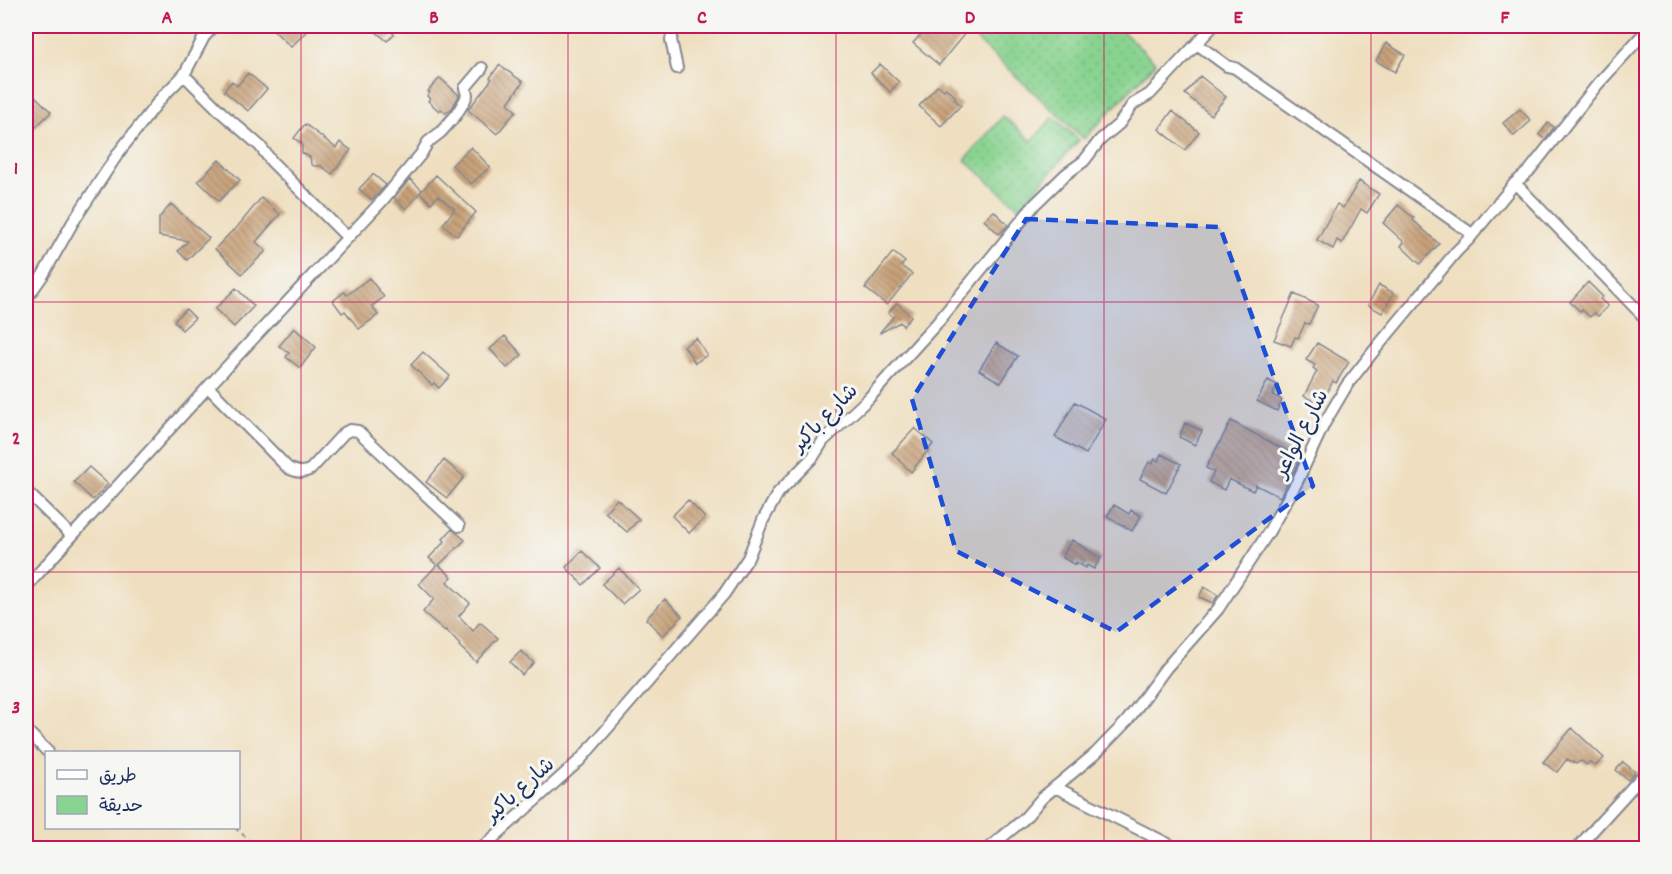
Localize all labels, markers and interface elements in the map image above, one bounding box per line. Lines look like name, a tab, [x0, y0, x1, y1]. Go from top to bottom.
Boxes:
text: A	[162, 5, 173, 33]
text: B	[429, 5, 439, 33]
text: C	[697, 5, 707, 33]
text: D	[965, 5, 976, 33]
text: E	[1233, 5, 1243, 33]
text: F	[1501, 5, 1511, 33]
text: 1	[14, 156, 18, 184]
street label: شارع باكير	[784, 378, 867, 462]
street label: شارع الواعر	[1267, 385, 1338, 486]
text: 2	[12, 426, 20, 454]
text: 3	[12, 695, 20, 723]
legend	[45, 751, 240, 829]
street label: شارع باكير	[478, 752, 563, 832]
text: طريق	[99, 765, 137, 790]
text: حديقة	[99, 795, 143, 820]

